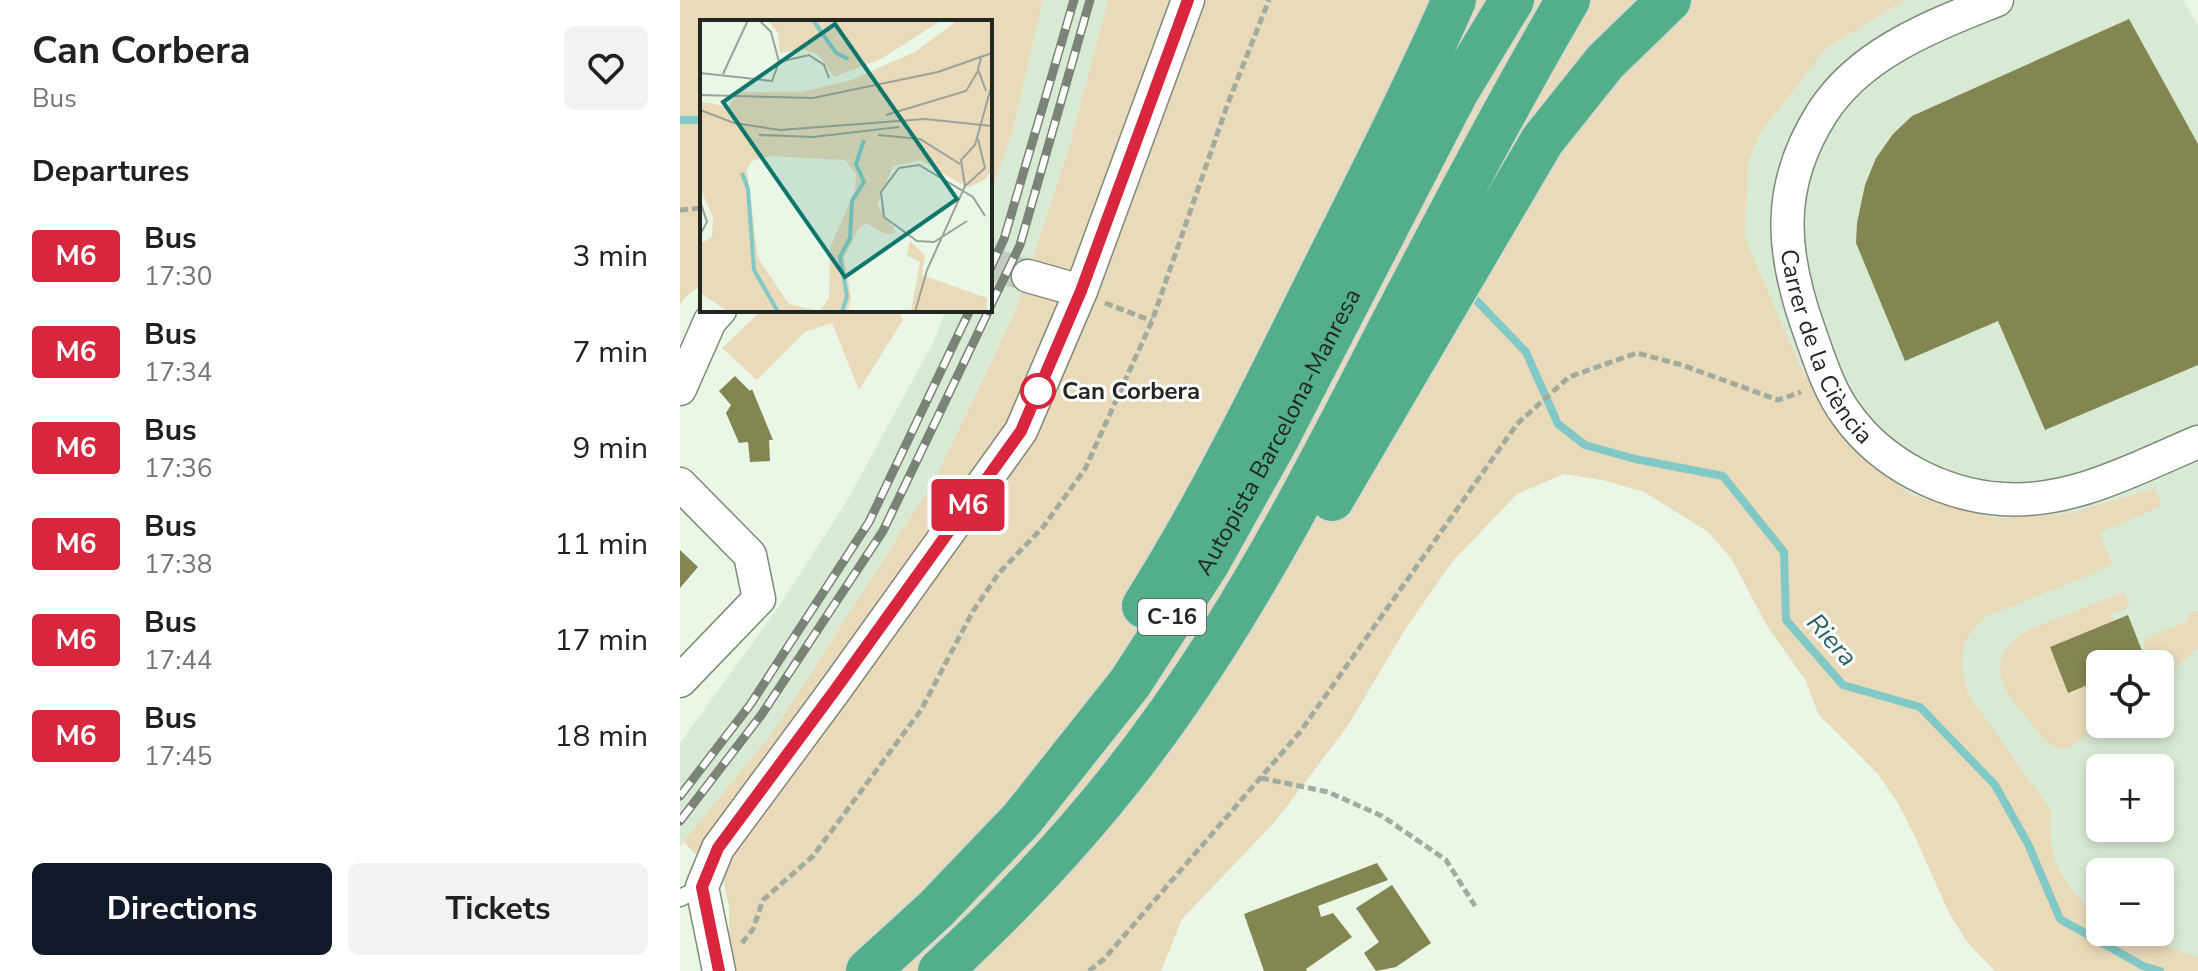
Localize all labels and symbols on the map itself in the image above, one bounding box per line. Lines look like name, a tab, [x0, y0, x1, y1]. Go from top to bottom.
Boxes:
inset map	[700, 20, 992, 312]
street label: Carrer de la Ciència	[1773, 247, 1880, 451]
street label: Autopista Barcelona-Manresa	[1188, 283, 1368, 582]
marker: Can Corbera	[1021, 374, 1055, 408]
place label: Can Corbera	[1062, 375, 1200, 407]
line badge: M6	[932, 479, 1004, 531]
road number: C-16	[1138, 599, 1206, 635]
water label: Riera	[1799, 606, 1865, 674]

